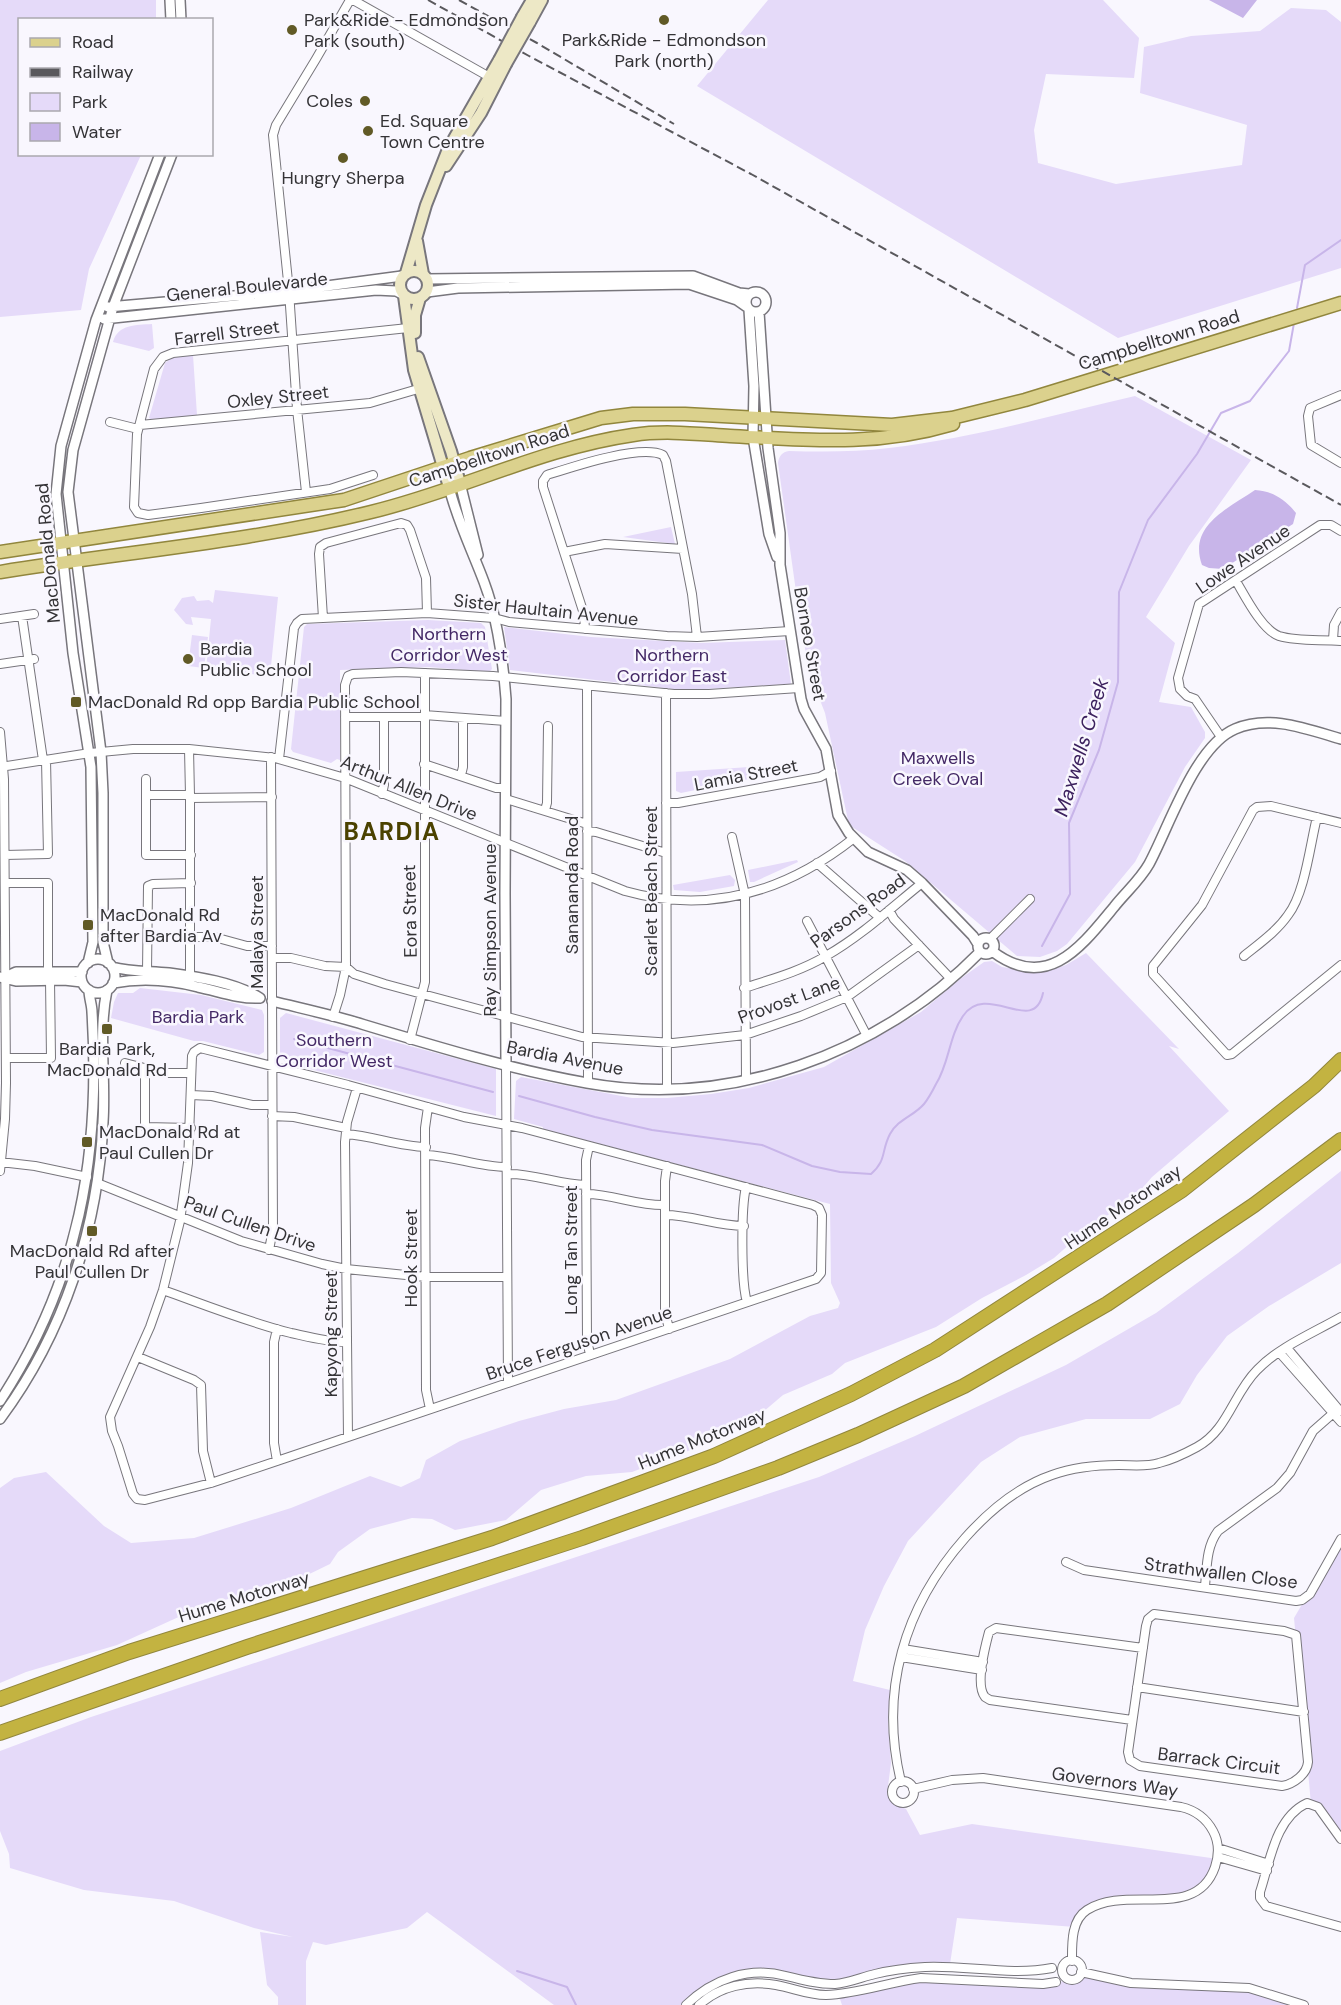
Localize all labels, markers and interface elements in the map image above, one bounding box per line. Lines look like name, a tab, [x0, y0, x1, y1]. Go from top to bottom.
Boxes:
place label: Park&Ride - Edmondson Park (south)	[304, 8, 508, 53]
marker: Park&Ride - Edmondson Park (north)	[657, 13, 671, 27]
legend	[18, 18, 213, 156]
marker: Park&Ride - Edmondson Park (south)	[285, 23, 299, 37]
place label: Park&Ride - Edmondson Park (north)	[562, 28, 766, 73]
text: Road	[72, 30, 114, 54]
text: Railway	[72, 60, 134, 84]
place label: Coles	[306, 89, 353, 113]
text: Park	[72, 90, 108, 114]
marker: Coles	[358, 94, 372, 108]
place label: Ed. Square Town Centre	[380, 109, 485, 154]
text: Water	[72, 120, 122, 144]
marker: Ed. Square Town Centre	[361, 124, 375, 138]
marker: Hungry Sherpa	[336, 151, 350, 165]
place label: Hungry Sherpa	[281, 166, 405, 190]
street label: General Boulevarde	[165, 267, 329, 307]
street label: Campbelltown Road	[1075, 304, 1243, 376]
street label: Farrell Street	[173, 315, 281, 351]
street label: Oxley Street	[226, 380, 330, 414]
street label: Campbelltown Road	[406, 419, 572, 493]
street label: MacDonald Road	[30, 482, 66, 624]
street label: Lowe Avenue	[1191, 519, 1295, 599]
street label: Borneo Street	[788, 585, 832, 703]
street label: Sister Haultain Avenue	[452, 588, 640, 632]
park label: Northern Corridor West	[390, 622, 508, 667]
place label: Bardia Public School	[200, 637, 312, 682]
park label: Northern Corridor East	[617, 643, 727, 688]
marker: Bardia Public School	[181, 652, 195, 666]
water label: Maxwells Creek	[1048, 674, 1115, 819]
place label: MacDonald Rd opp Bardia Public School	[88, 690, 420, 714]
marker: MacDonald Rd opp Bardia Public School	[69, 695, 83, 709]
park label: Maxwells Creek Oval	[893, 746, 983, 791]
street label: Arthur Allen Drive	[337, 750, 481, 826]
street label: Lamia Street	[692, 753, 800, 797]
street label: Scarlet Beach Street	[639, 806, 663, 976]
district label: BARDIA	[344, 816, 440, 847]
street label: Sanananda Road	[560, 816, 584, 954]
street label: Ray Simpson Avenue	[478, 844, 502, 1016]
street label: Eora Street	[397, 864, 423, 958]
street label: Parsons Road	[806, 868, 910, 954]
street label: Malaya Street	[245, 875, 269, 989]
place label: MacDonald Rd after Bardia Av	[100, 903, 223, 948]
marker: MacDonald Rd after Bardia Av	[81, 918, 95, 932]
street label: Provost Lane	[735, 970, 843, 1030]
park label: Bardia Park	[152, 1005, 244, 1029]
marker: Bardia Park, MacDonald Rd	[100, 1022, 114, 1036]
park label: Southern Corridor West	[275, 1028, 393, 1073]
street label: Bardia Avenue	[505, 1035, 625, 1081]
place label: Bardia Park, MacDonald Rd	[47, 1037, 167, 1082]
place label: MacDonald Rd at Paul Cullen Dr	[99, 1120, 240, 1165]
marker: MacDonald Rd at Paul Cullen Dr	[80, 1135, 94, 1149]
street label: Hume Motorway	[1060, 1159, 1186, 1255]
street label: Long Tan Street	[559, 1185, 583, 1315]
street label: Paul Cullen Drive	[181, 1190, 319, 1258]
street label: Hook Street	[399, 1209, 423, 1307]
marker: MacDonald Rd after Paul Cullen Dr	[85, 1224, 99, 1238]
place label: MacDonald Rd after Paul Cullen Dr	[10, 1239, 174, 1284]
street label: Kapyong Street	[319, 1271, 343, 1397]
street label: Bruce Ferguson Avenue	[483, 1300, 675, 1386]
street label: Hume Motorway	[634, 1402, 770, 1476]
street label: Strathwallen Close	[1143, 1552, 1299, 1594]
street label: Hume Motorway	[175, 1566, 313, 1628]
street label: Barrack Circuit	[1156, 1742, 1282, 1780]
street label: Governors Way	[1050, 1761, 1180, 1803]

